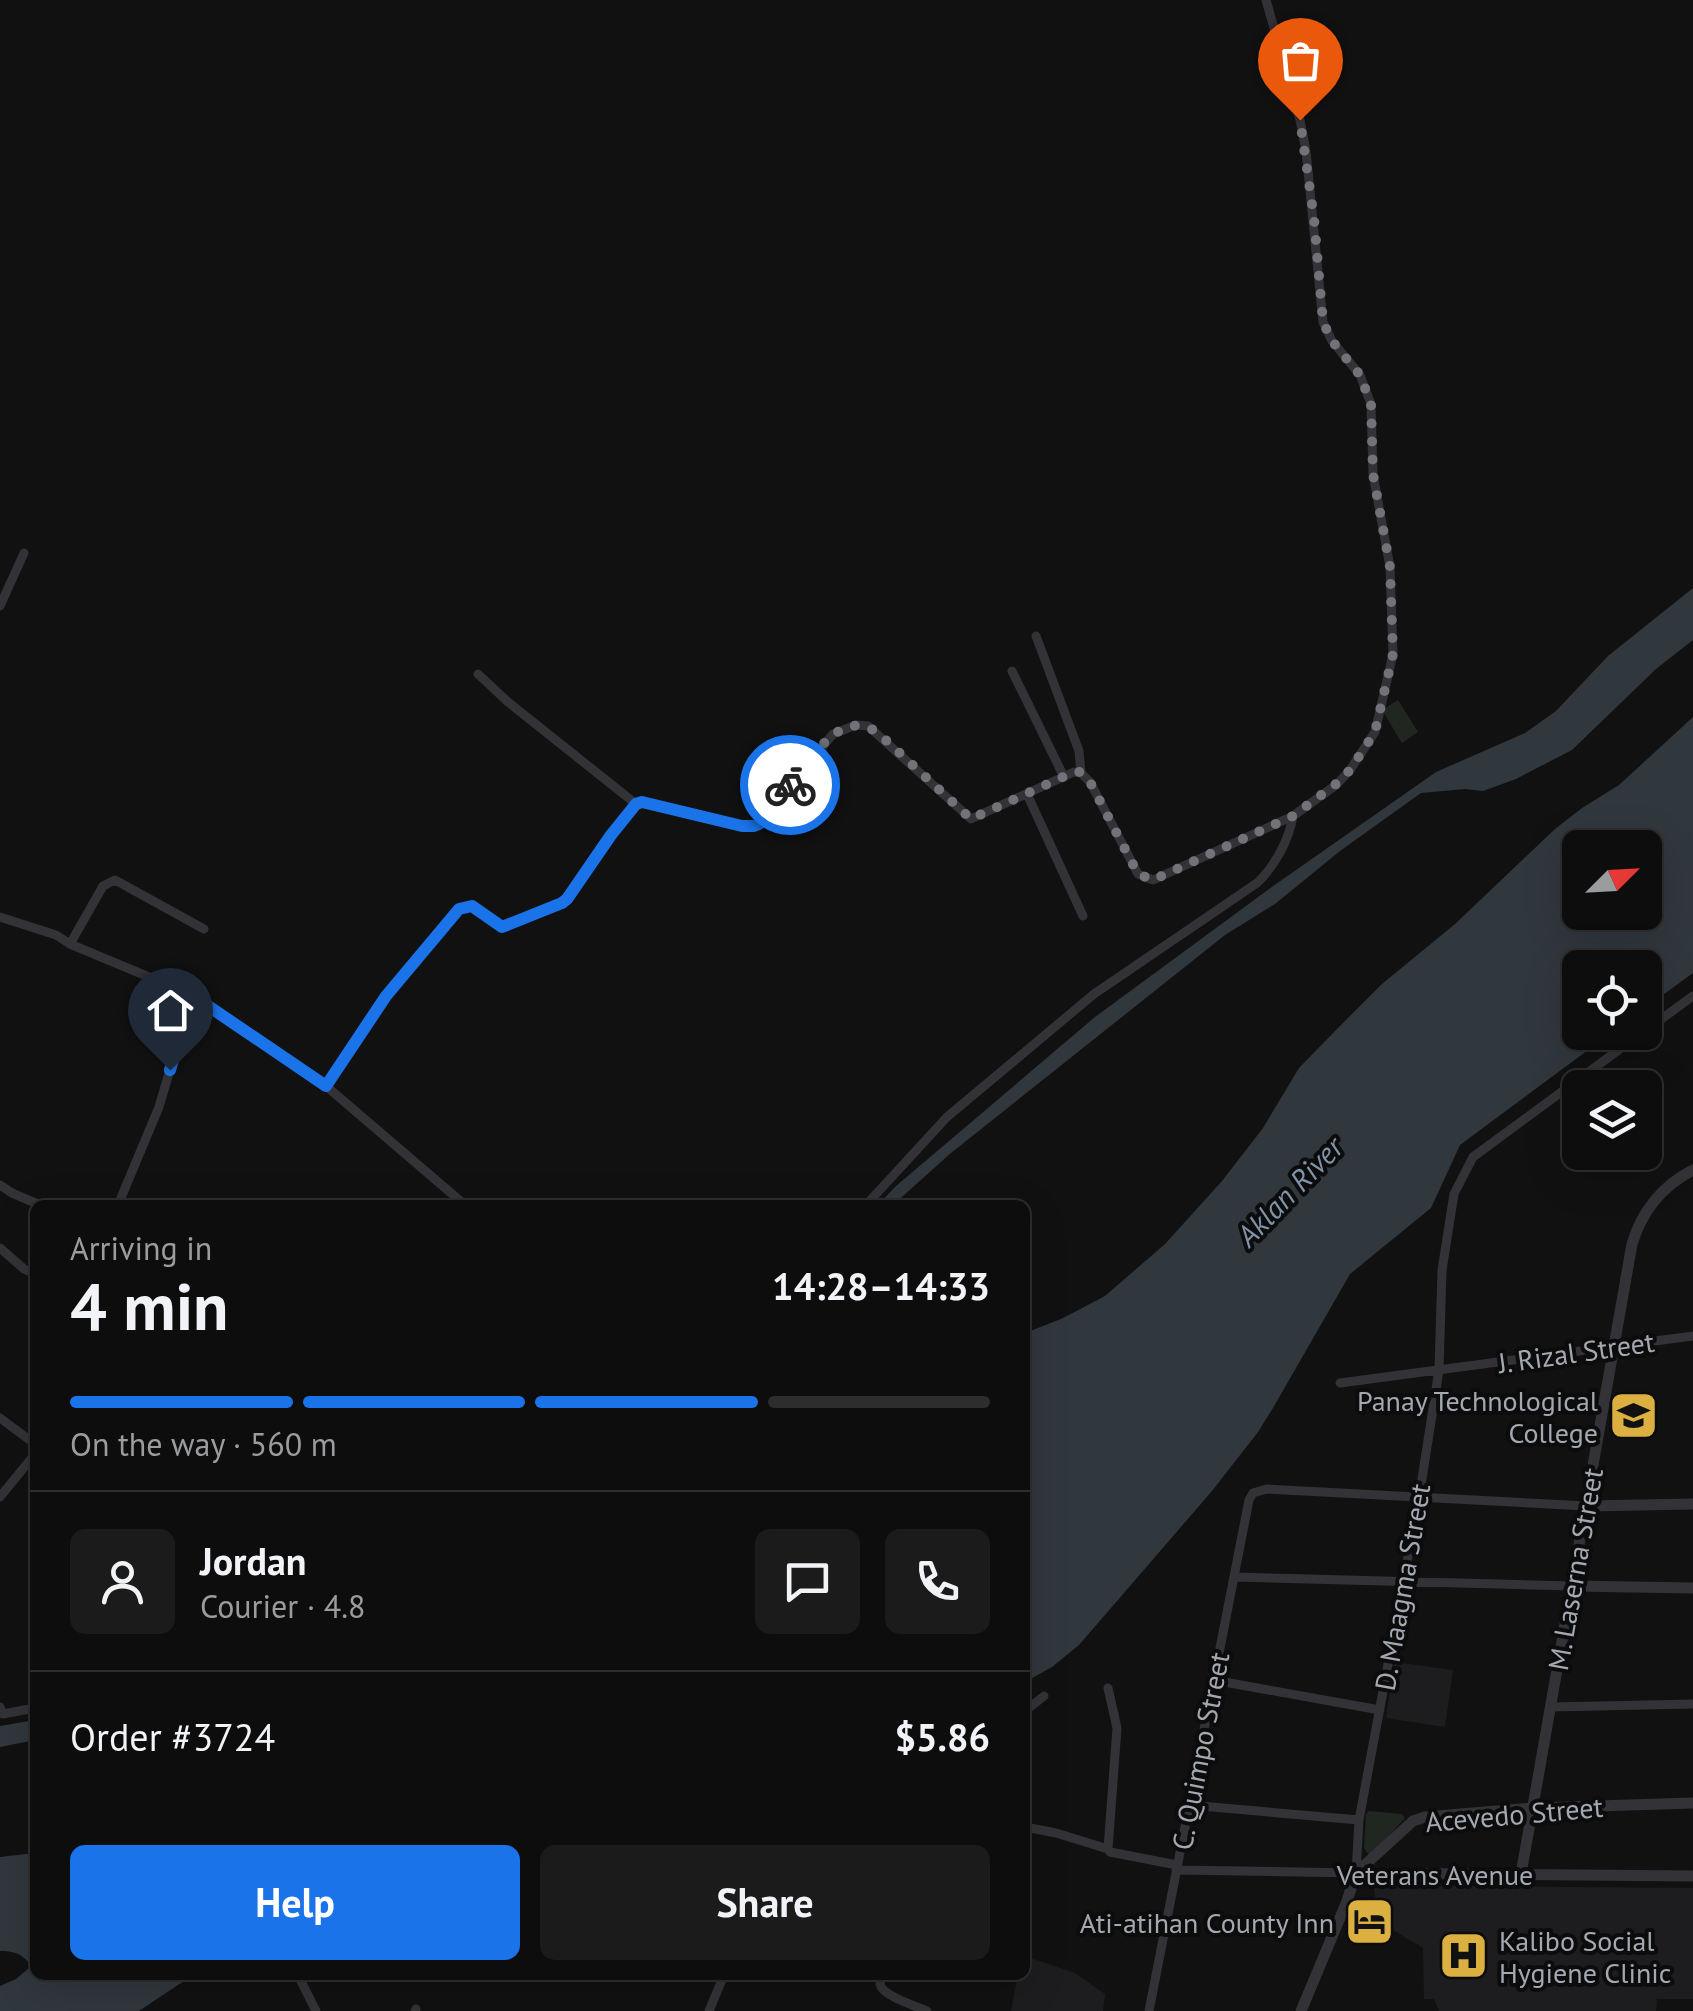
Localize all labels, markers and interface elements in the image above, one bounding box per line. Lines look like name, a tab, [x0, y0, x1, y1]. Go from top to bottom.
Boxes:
pin	[1258, 18, 1343, 121]
icon: bag	[1273, 33, 1328, 88]
courier	[740, 735, 840, 835]
icon: bike	[763, 758, 818, 813]
north arrow	[1562, 830, 1662, 930]
map controls	[1562, 830, 1662, 1170]
button: locate	[1562, 950, 1662, 1050]
pin	[128, 968, 213, 1071]
icon: home	[143, 983, 198, 1038]
button: layers	[1562, 1070, 1662, 1170]
water label: Aklan River	[1227, 1126, 1352, 1255]
text: Arriving in	[70, 1227, 212, 1269]
text: 14:28–14:33	[772, 1261, 990, 1310]
text: 4 min	[70, 1264, 229, 1348]
street label: J. Rizal Street	[1495, 1323, 1657, 1381]
place label: Panay Technological College	[1357, 1382, 1598, 1451]
school or university icon: Panay Technological College	[1607, 1390, 1659, 1442]
text: On the way · 560 m	[70, 1423, 337, 1465]
street label: M. Laserna Street	[1539, 1464, 1611, 1673]
street label: D. Maagma Street	[1366, 1480, 1438, 1693]
button: person	[70, 1529, 175, 1634]
button: chat	[755, 1529, 860, 1634]
button: phone	[885, 1529, 990, 1634]
text: Jordan	[200, 1536, 306, 1585]
text: Courier · 4.8	[200, 1585, 366, 1627]
street label: C. Quimpo Street	[1163, 1648, 1237, 1853]
text: Order #3724	[70, 1712, 275, 1761]
text: $5.86	[894, 1712, 990, 1761]
street label: Acevedo Street	[1424, 1788, 1605, 1840]
button: Help	[70, 1845, 520, 1960]
button: Share	[540, 1845, 990, 1960]
street label: Veterans Avenue	[1336, 1856, 1533, 1893]
hotel icon: Ati-atihan County Inn	[1343, 1896, 1395, 1948]
place label: Ati-atihan County Inn	[1080, 1904, 1334, 1941]
place label: Kalibo Social Hygiene Clinic	[1499, 1922, 1671, 1991]
hospital icon: Kalibo Social Hygiene Clinic	[1438, 1930, 1490, 1982]

